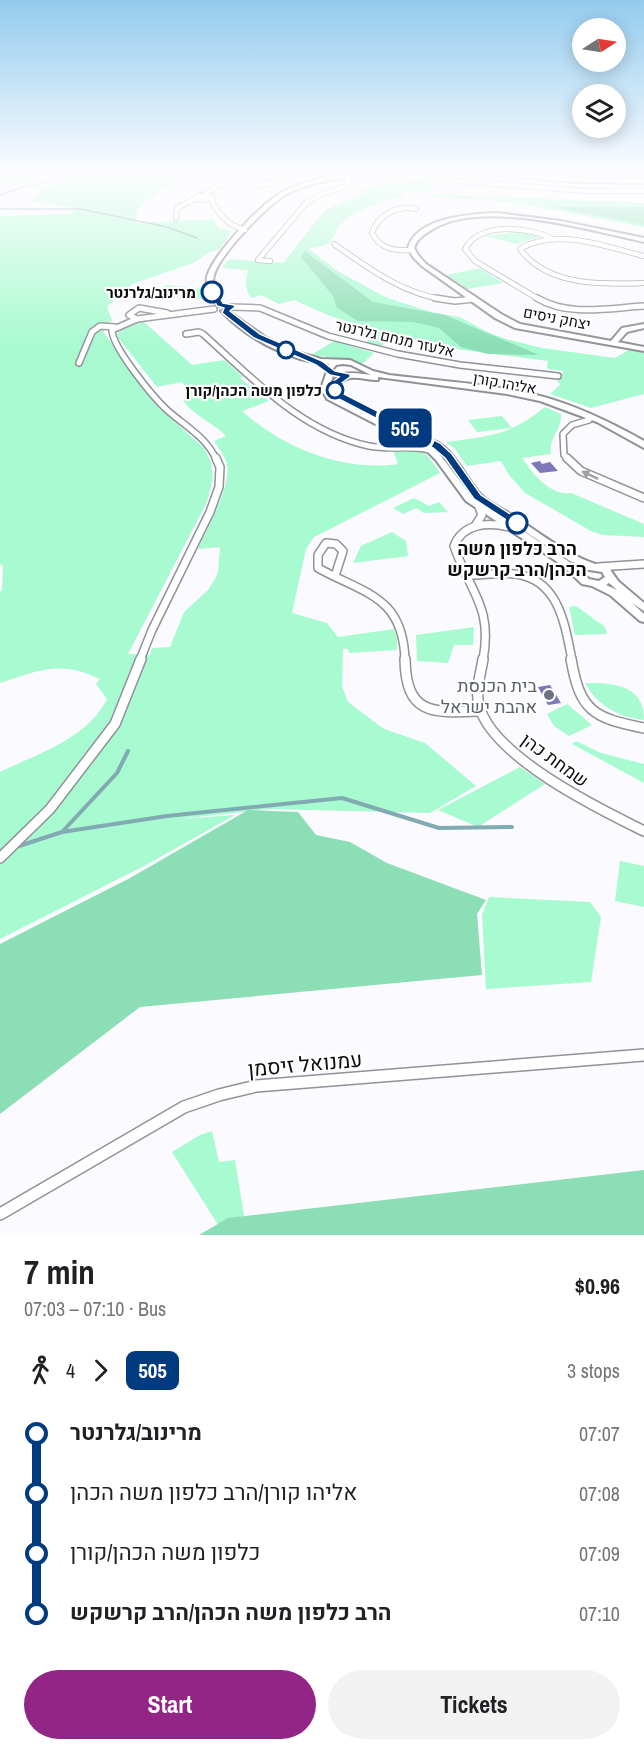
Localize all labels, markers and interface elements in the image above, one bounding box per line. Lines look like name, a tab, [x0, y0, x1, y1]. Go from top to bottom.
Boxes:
north arrow	[572, 18, 626, 72]
map controls	[572, 18, 626, 138]
button: layers	[572, 84, 626, 138]
marker: מרינוב/גלרנטר	[201, 281, 223, 303]
place label: מרינוב/גלרנטר	[106, 282, 196, 303]
street label: יצחק ניסים	[522, 301, 592, 335]
street label: אלעזר מנחם גלרנטר	[333, 314, 457, 362]
unlabelled marker	[277, 341, 295, 359]
street label: אליהו קורן	[472, 367, 538, 399]
place label: כלפון משה הכהן/קורן	[185, 380, 322, 401]
marker: כלפון משה הכהן/קורן	[326, 381, 344, 399]
line badge: 505	[370, 408, 440, 448]
text: 505	[391, 414, 419, 443]
one-way arrow	[582, 470, 599, 479]
marker: הרב כלפון משה הכהן/הרב קרשקש	[506, 512, 528, 534]
place label: הרב כלפון משה הכהן/הרב קרשקש	[447, 536, 587, 582]
place label: בית הכנסת אהבת ישראל	[441, 673, 538, 719]
marker: בית הכנסת אהבת ישראל	[542, 688, 556, 702]
street label: שמחת כהן	[516, 727, 594, 793]
street label: עמנואל זיסמן	[247, 1045, 363, 1083]
text: 7 min	[24, 1250, 95, 1294]
text: $0.96	[575, 1271, 620, 1301]
text: 07:03 – 07:10 · Bus	[24, 1295, 166, 1322]
icon: walk	[24, 1354, 57, 1387]
icon: forward	[84, 1354, 117, 1387]
text: 505	[138, 1356, 167, 1385]
text: 4	[66, 1357, 75, 1384]
text: 3 stops	[567, 1357, 620, 1384]
text: מרינוב/גלרנטר	[70, 1417, 202, 1447]
text: 07:07	[579, 1420, 620, 1447]
text: אליהו קורן/הרב כלפון משה הכהן	[70, 1477, 357, 1507]
text: 07:08	[579, 1480, 620, 1507]
text: כלפון משה הכהן/קורן	[70, 1537, 260, 1567]
text: 07:09	[579, 1540, 620, 1567]
text: הרב כלפון משה הכהן/הרב קרשקש	[70, 1597, 392, 1627]
text: 07:10	[579, 1600, 620, 1627]
button: Start	[24, 1670, 316, 1739]
button: Tickets	[328, 1670, 620, 1739]

